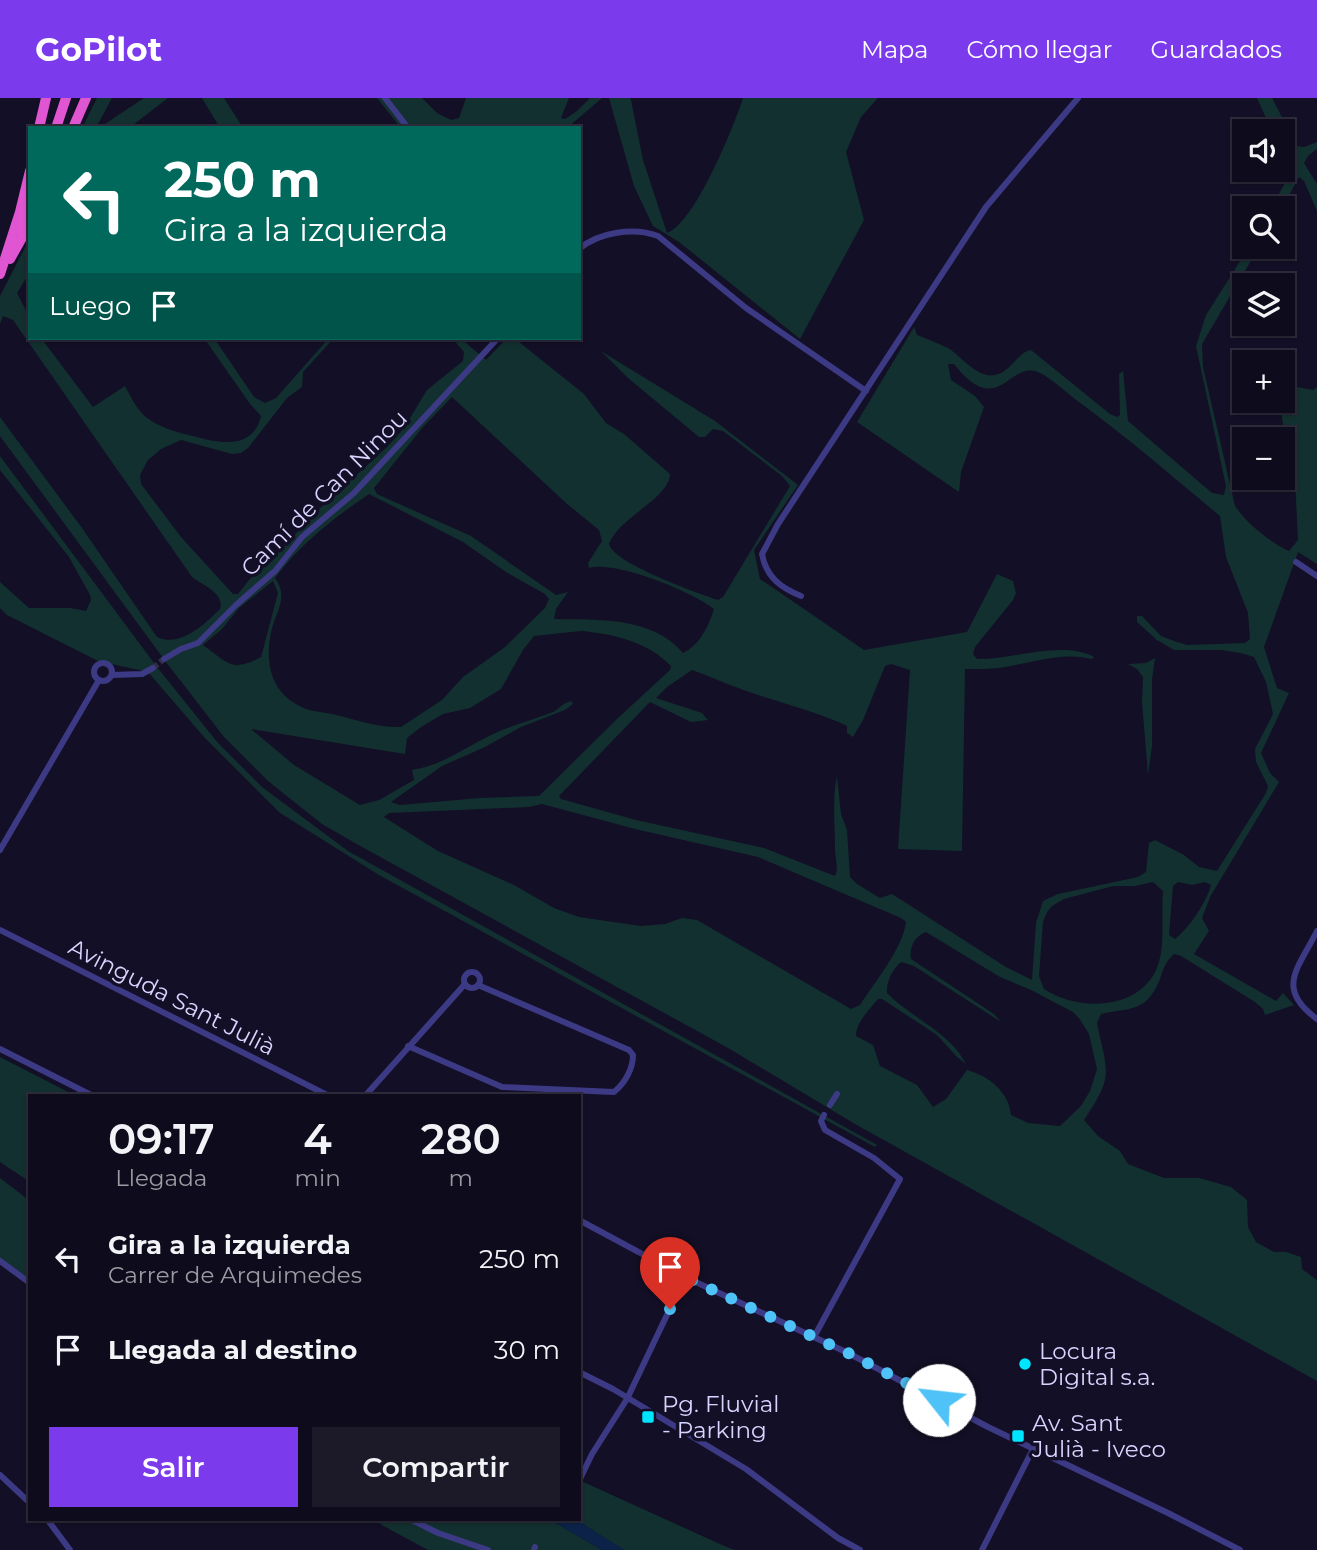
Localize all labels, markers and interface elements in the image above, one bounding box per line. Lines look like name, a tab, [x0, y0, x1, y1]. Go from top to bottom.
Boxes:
text: GoPilot	[35, 29, 162, 69]
text: Mapa	[861, 35, 928, 64]
text: Cómo llegar	[966, 35, 1112, 64]
text: Guardados	[1150, 35, 1282, 64]
map controls	[1232, 119, 1295, 490]
button: sound	[1232, 119, 1295, 182]
text: 250 m	[164, 150, 321, 209]
icon: left	[49, 154, 140, 245]
button: search	[1232, 196, 1295, 259]
text: Gira a la izquierda	[164, 210, 448, 249]
button: layers	[1232, 273, 1295, 336]
icon: arrive	[145, 287, 183, 325]
text: Luego	[49, 290, 131, 322]
button: +	[1232, 350, 1295, 413]
street label: Camí de Can Ninou	[235, 404, 413, 582]
button: −	[1232, 427, 1295, 490]
street label: Avinguda Sant Julià	[64, 933, 280, 1061]
text: 09:17	[108, 1113, 214, 1165]
text: 4	[303, 1113, 332, 1165]
text: 280	[421, 1113, 501, 1165]
text: Llegada	[115, 1164, 207, 1192]
text: min	[295, 1164, 341, 1192]
text: m	[449, 1164, 473, 1192]
text: Gira a la izquierda	[108, 1229, 351, 1261]
pin	[640, 1237, 700, 1309]
icon: left	[49, 1240, 87, 1278]
text: 250 m	[479, 1243, 560, 1275]
icon: arrive	[651, 1248, 689, 1286]
text: Carrer de Arquimedes	[108, 1261, 362, 1289]
icon: arrive	[49, 1331, 87, 1369]
text: Llegada al destino	[108, 1334, 357, 1366]
text: 30 m	[494, 1334, 560, 1366]
place label: Locura Digital s.a.	[1039, 1337, 1155, 1391]
marker: Locura Digital s.a.	[1017, 1356, 1033, 1372]
position arrow	[902, 1363, 976, 1437]
place label: Pg. Fluvial - Parking	[662, 1390, 780, 1444]
marker: Pg. Fluvial - Parking	[640, 1409, 656, 1425]
place label: Av. Sant Julià - Iveco	[1031, 1409, 1166, 1463]
button: Salir	[49, 1427, 298, 1507]
button: Compartir	[312, 1427, 560, 1507]
marker: Av. Sant Julià - Iveco	[1010, 1428, 1026, 1444]

